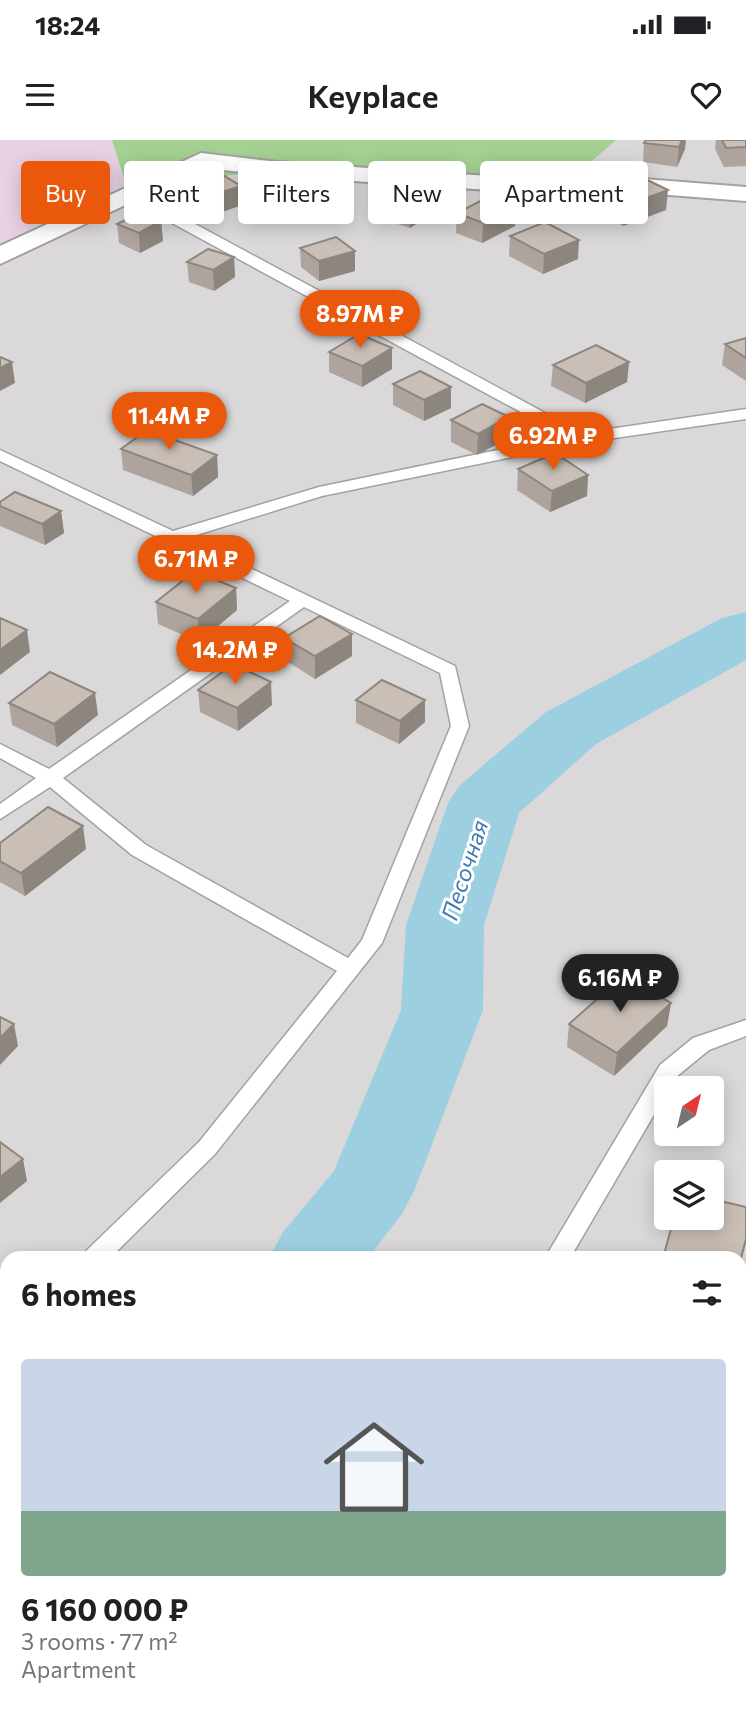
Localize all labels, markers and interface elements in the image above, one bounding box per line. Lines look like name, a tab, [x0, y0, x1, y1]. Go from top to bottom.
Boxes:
text: 18:24	[35, 9, 100, 40]
text: Keyplace	[307, 75, 439, 115]
icon: menu	[21, 76, 59, 114]
icon: heart	[687, 76, 725, 114]
chip: Buy	[21, 161, 110, 224]
chip: Rent	[124, 161, 224, 224]
chip: Filters	[238, 161, 354, 224]
chip: New	[368, 161, 466, 224]
chip: Apartment	[480, 161, 648, 224]
pin: 8.97M ₽	[295, 290, 425, 350]
text: 8.97M ₽	[316, 299, 404, 327]
pin: 11.4M ₽	[104, 392, 234, 452]
text: 11.4M ₽	[128, 401, 210, 429]
pin: 6.92M ₽	[488, 412, 618, 472]
text: 6.92M ₽	[509, 421, 597, 449]
pin: 6.71M ₽	[131, 536, 261, 595]
text: 6.71M ₽	[154, 544, 238, 572]
pin: 14.2M ₽	[170, 626, 300, 686]
text: 14.2M ₽	[192, 635, 278, 663]
water label: Песочная	[435, 816, 493, 924]
pin: 6.16M ₽	[555, 954, 685, 1014]
text: 6.16M ₽	[578, 963, 662, 991]
north arrow	[654, 1076, 724, 1146]
map controls	[654, 1076, 724, 1230]
button: layers	[654, 1160, 724, 1230]
icon: filters	[688, 1274, 726, 1312]
text: 6 homes	[21, 1275, 136, 1312]
icon: home	[311, 1404, 437, 1530]
text: 6 160 000 ₽	[21, 1590, 188, 1627]
text: 3 rooms · 77 m²	[21, 1627, 178, 1655]
text: Apartment	[21, 1655, 136, 1683]

